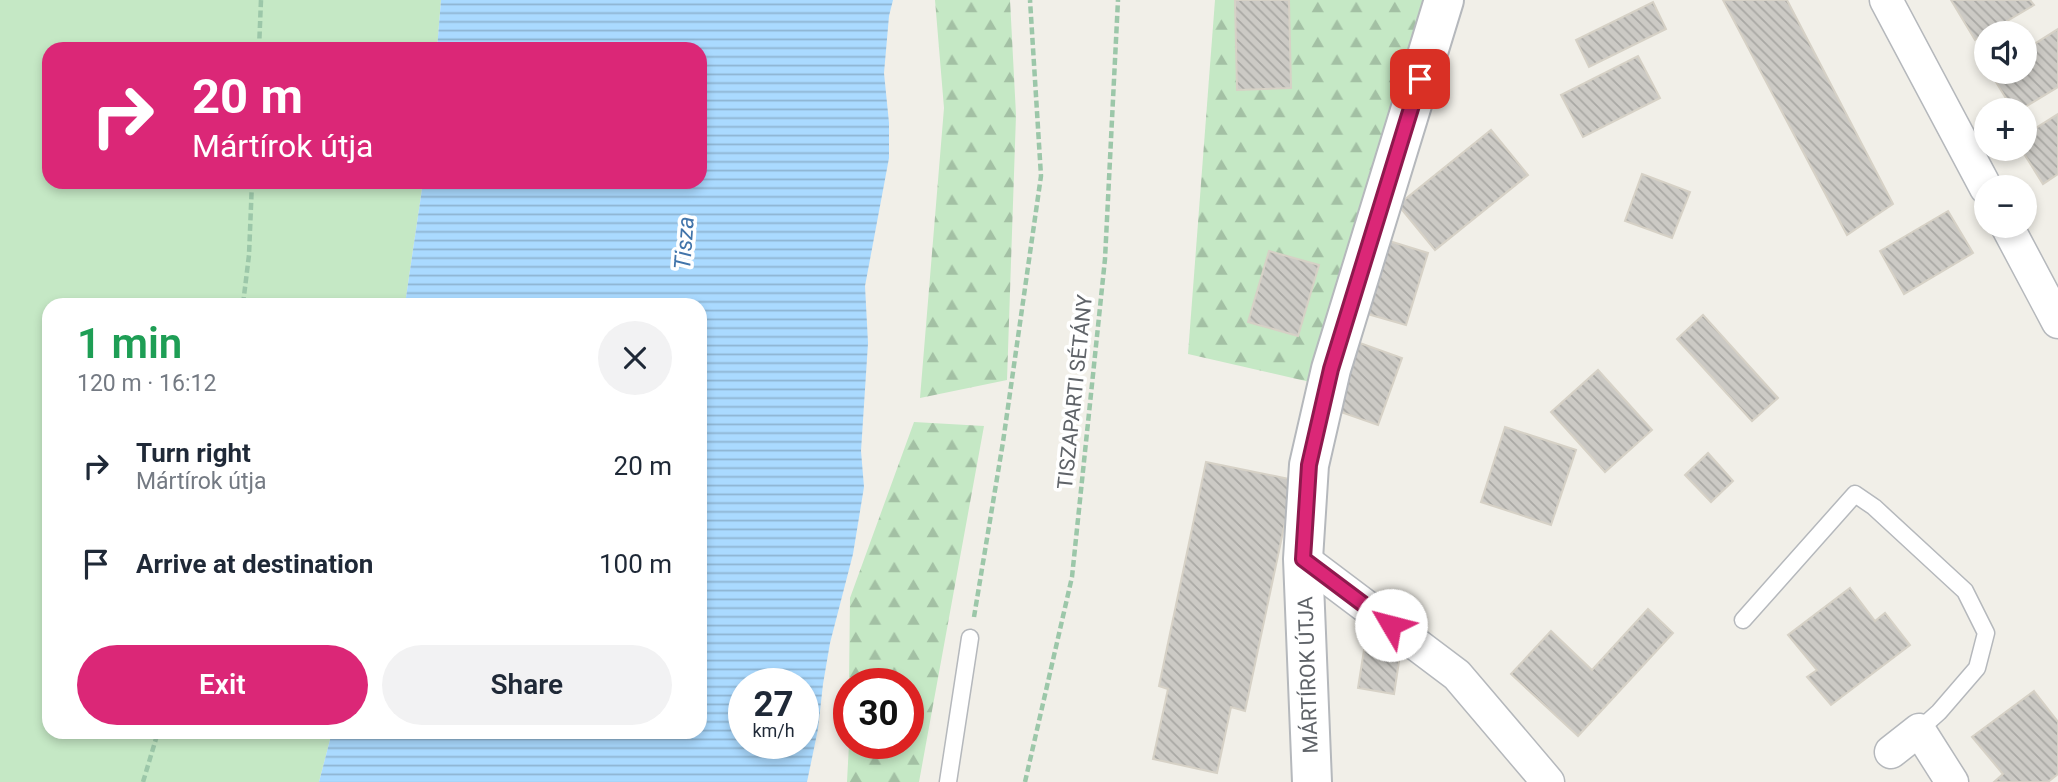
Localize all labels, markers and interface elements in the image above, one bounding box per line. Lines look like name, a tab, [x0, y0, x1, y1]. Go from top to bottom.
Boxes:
map controls	[1974, 21, 2037, 238]
button: sound	[1974, 21, 2037, 84]
pin	[1390, 49, 1450, 109]
icon: arrive	[1401, 60, 1439, 98]
text: 20 m	[192, 68, 303, 125]
icon: right	[77, 70, 168, 161]
button: +	[1974, 98, 2037, 161]
text: Mártírok útja	[192, 127, 373, 165]
button: −	[1974, 175, 2037, 238]
water label: Tisza	[669, 215, 700, 271]
street label: TISZAPARTI SÉTÁNY	[1053, 293, 1097, 490]
text: 1 min	[77, 319, 182, 368]
button: close	[598, 321, 672, 395]
text: 120 m · 16:12	[77, 370, 216, 397]
text: Turn right	[136, 438, 251, 468]
icon: right	[77, 447, 115, 485]
text: 20 m	[614, 451, 672, 481]
text: Mártírok útja	[136, 468, 266, 495]
icon: arrive	[77, 545, 115, 583]
text: Arrive at destination	[136, 549, 373, 579]
text: 100 m	[599, 549, 672, 579]
position arrow	[1354, 588, 1428, 662]
street label: MÁRTÍROK ÚTJA	[1293, 596, 1323, 754]
button: Exit	[77, 645, 368, 725]
button: Share	[382, 645, 672, 725]
speed limit sign: 30	[833, 668, 924, 759]
text: 27	[753, 684, 794, 725]
text: km/h	[752, 720, 795, 741]

